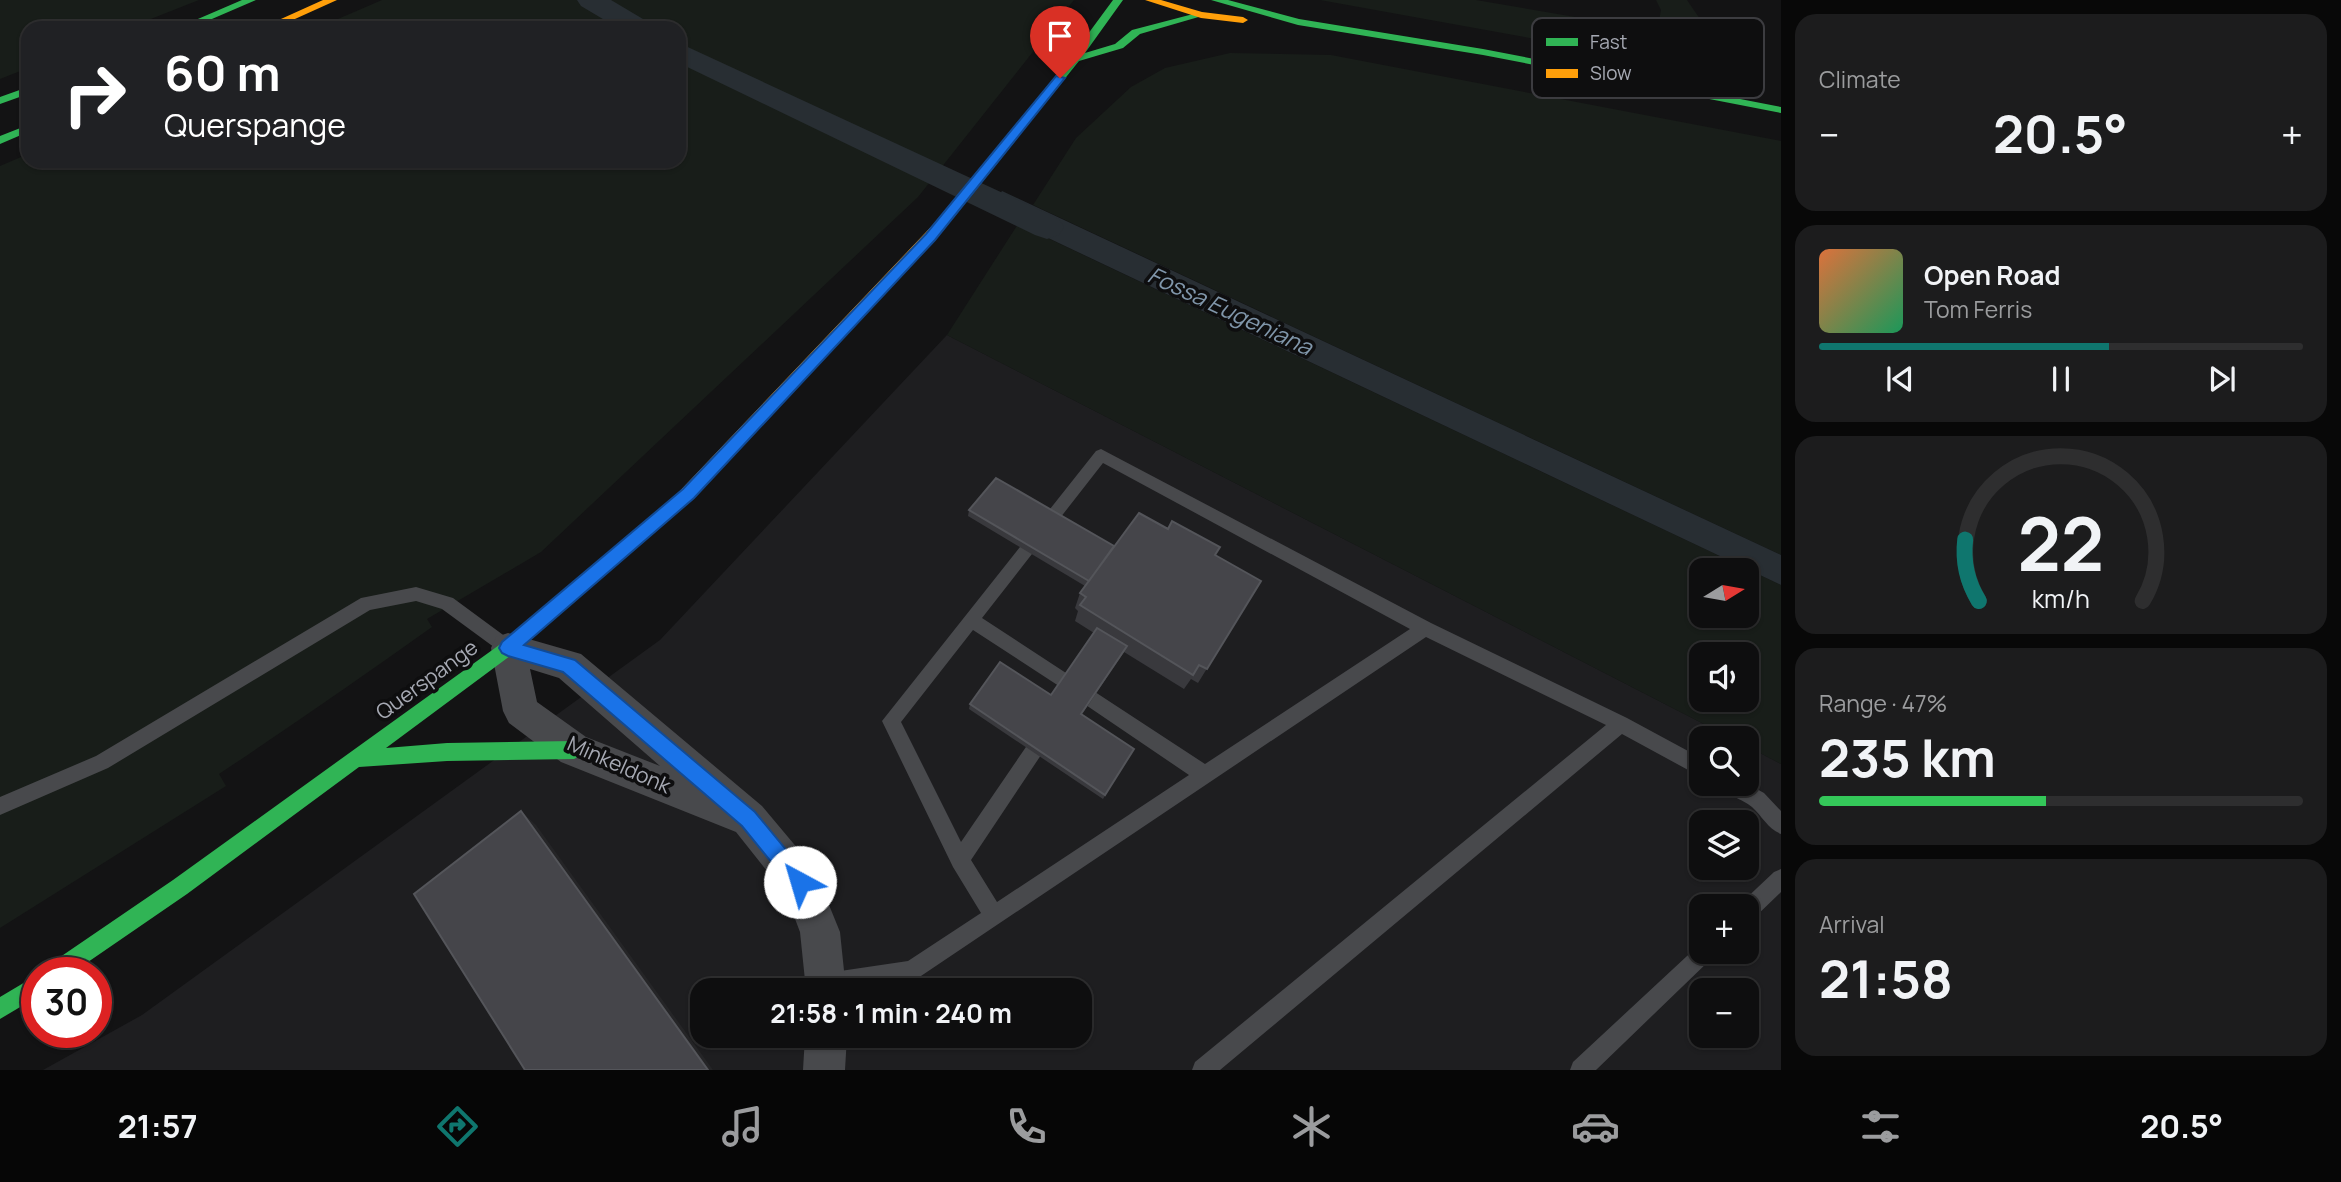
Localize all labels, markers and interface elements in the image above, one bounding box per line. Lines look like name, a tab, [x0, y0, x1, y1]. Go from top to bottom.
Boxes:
pin	[1030, 6, 1090, 78]
icon: arrive	[1041, 17, 1079, 55]
legend	[1532, 18, 1764, 98]
text: Fast	[1590, 29, 1627, 55]
text: 60 m	[164, 39, 281, 106]
icon: right	[49, 49, 140, 140]
text: Slow	[1590, 60, 1632, 86]
text: Climate	[1819, 63, 1901, 95]
text: 20.5°	[1993, 98, 2128, 169]
text: Querspange	[164, 103, 346, 147]
text: −	[1819, 108, 1840, 160]
text: +	[2281, 108, 2303, 160]
text: Open Road	[1924, 257, 2060, 293]
water label: Fossa Eugeniana	[1143, 258, 1319, 363]
text: Tom Ferris	[1924, 293, 2032, 325]
icon: previous	[1881, 360, 1919, 398]
icon: pause	[2042, 360, 2080, 398]
icon: next	[2203, 360, 2241, 398]
text: 22	[2018, 493, 2104, 593]
north arrow	[1689, 558, 1759, 628]
map controls	[1689, 558, 1759, 1048]
text: km/h	[2032, 581, 2090, 616]
street label: Querspange	[370, 633, 483, 726]
button: sound	[1689, 642, 1759, 712]
text: Range · 47%	[1819, 687, 1947, 719]
text: 235 km	[1819, 722, 1996, 793]
button: search	[1689, 726, 1759, 796]
street label: Minkeldonk	[563, 729, 676, 800]
button: layers	[1689, 810, 1759, 880]
position arrow	[763, 845, 837, 919]
button: +	[1689, 894, 1759, 964]
text: Arrival	[1819, 908, 1885, 940]
text: 21:58	[1819, 943, 1953, 1014]
speed limit sign: 30	[21, 957, 112, 1048]
button: −	[1689, 978, 1759, 1048]
text: 21:58 · 1 min · 240 m	[770, 995, 1012, 1031]
icon: directions	[433, 1102, 482, 1151]
icon: music	[718, 1102, 767, 1151]
icon: phone	[1002, 1102, 1051, 1151]
icon: climate	[1287, 1102, 1336, 1151]
icon: car	[1571, 1102, 1620, 1151]
icon: filters	[1856, 1102, 1905, 1151]
text: 21:57	[118, 1104, 198, 1148]
text: 20.5°	[2140, 1104, 2223, 1148]

